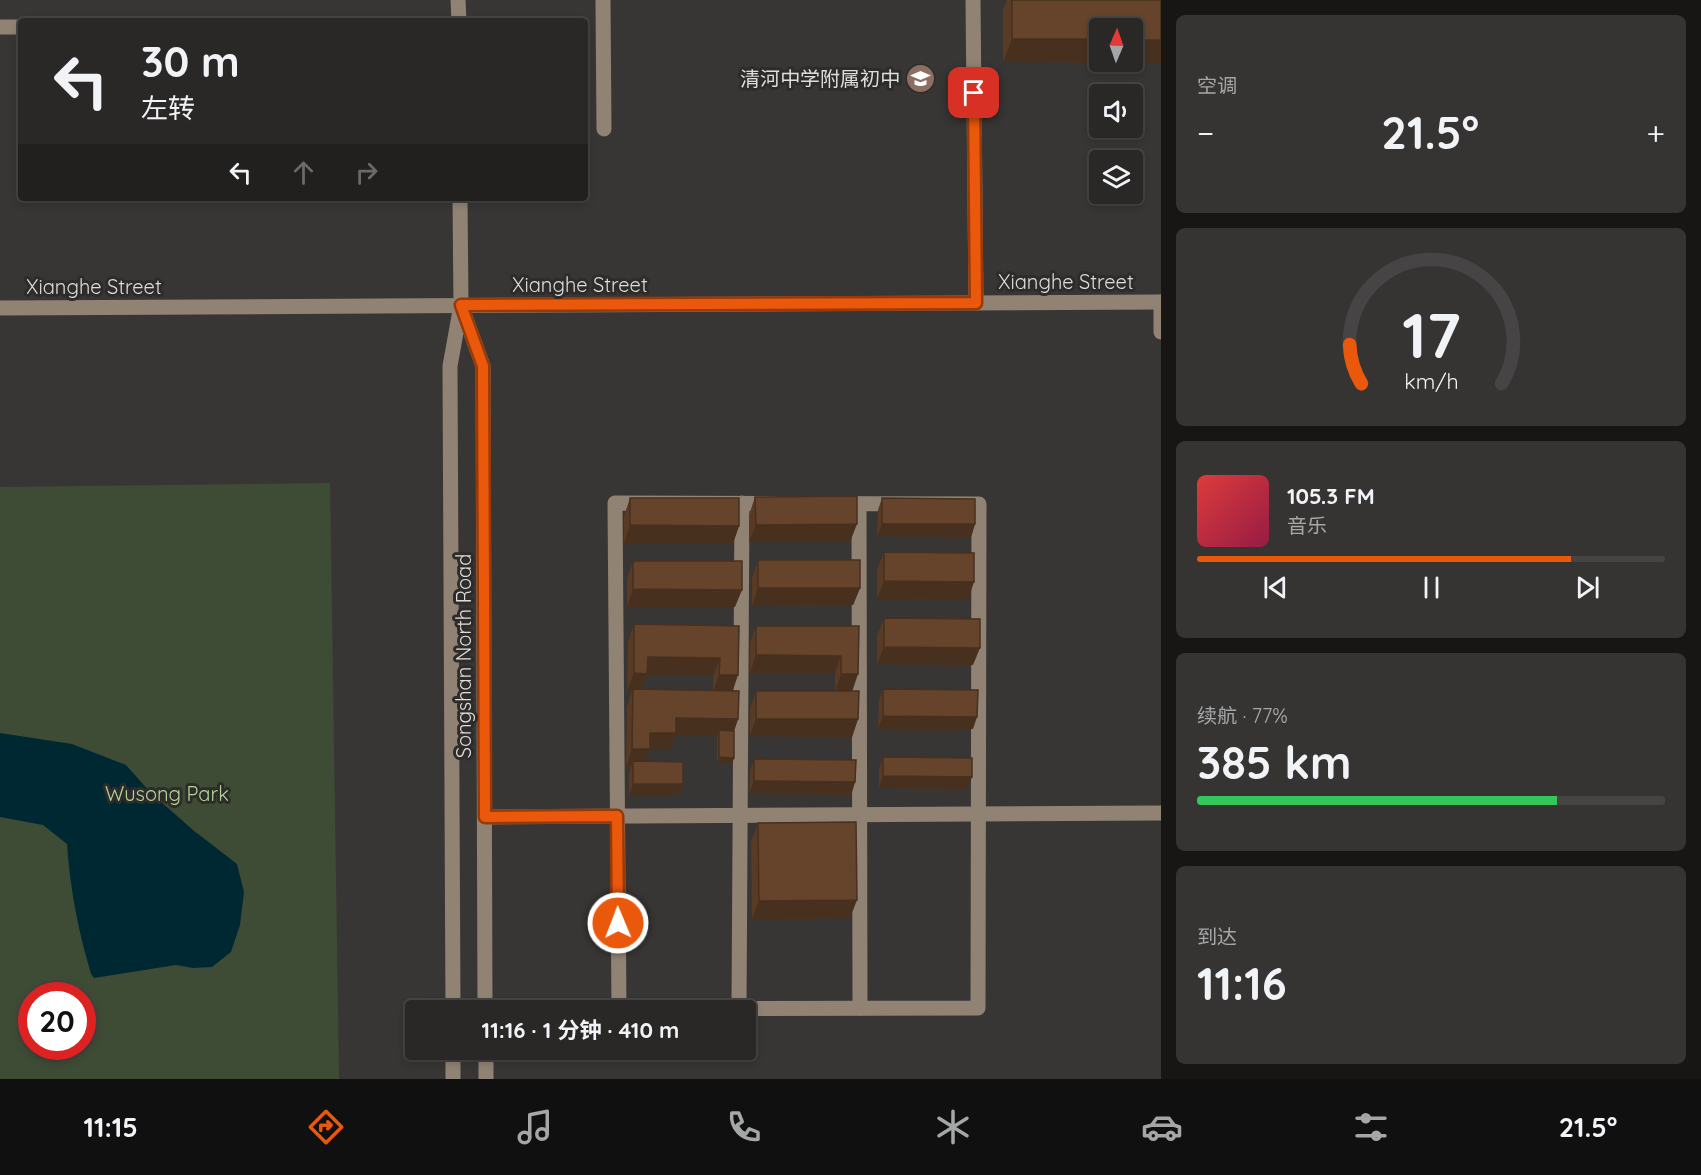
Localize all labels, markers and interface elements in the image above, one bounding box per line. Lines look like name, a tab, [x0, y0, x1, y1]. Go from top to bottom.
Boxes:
north arrow	[1089, 18, 1143, 72]
map controls	[1089, 18, 1143, 204]
text: 30 m	[141, 35, 240, 88]
icon: left	[42, 42, 120, 120]
school or university icon: 清河中学附属初中	[905, 62, 937, 94]
place label: 清河中学附属初中	[740, 66, 900, 91]
pin	[948, 67, 999, 118]
text: 空调	[1197, 73, 1237, 98]
icon: arrive	[957, 76, 990, 109]
button: sound	[1089, 84, 1143, 138]
text: 左转	[141, 91, 195, 125]
text: 21.5°	[1381, 104, 1479, 160]
text: −	[1197, 112, 1214, 153]
text: +	[1646, 112, 1665, 153]
button: layers	[1089, 150, 1143, 204]
icon: left	[224, 156, 257, 189]
icon: ahead	[287, 156, 320, 189]
icon: right	[350, 156, 383, 189]
street label: Xianghe Street	[998, 269, 1134, 294]
street label: Xianghe Street	[512, 272, 648, 297]
street label: Xianghe Street	[26, 274, 162, 299]
text: 17	[1402, 296, 1460, 374]
text: km/h	[1404, 368, 1458, 394]
text: 105.3 FM	[1287, 482, 1375, 510]
text: 音乐	[1287, 513, 1327, 538]
street label: Songshan North Road	[451, 554, 476, 758]
icon: previous	[1259, 571, 1292, 604]
icon: pause	[1415, 571, 1448, 604]
icon: next	[1571, 571, 1604, 604]
text: 续航 · 77%	[1197, 703, 1288, 728]
text: 385 km	[1197, 734, 1351, 790]
park label: Wusong Park	[105, 781, 229, 806]
position arrow	[586, 891, 650, 955]
text: 到达	[1197, 924, 1237, 949]
text: 11:16	[1197, 955, 1287, 1011]
speed limit sign: 20	[18, 982, 96, 1060]
text: 11:16 · 1 分钟 · 410 m	[482, 1016, 679, 1044]
icon: directions	[305, 1106, 347, 1148]
icon: music	[514, 1106, 556, 1148]
icon: phone	[723, 1106, 765, 1148]
icon: climate	[932, 1106, 974, 1148]
icon: car	[1141, 1106, 1183, 1148]
icon: filters	[1350, 1106, 1392, 1148]
text: 11:15	[83, 1110, 138, 1144]
text: 21.5°	[1559, 1110, 1617, 1144]

